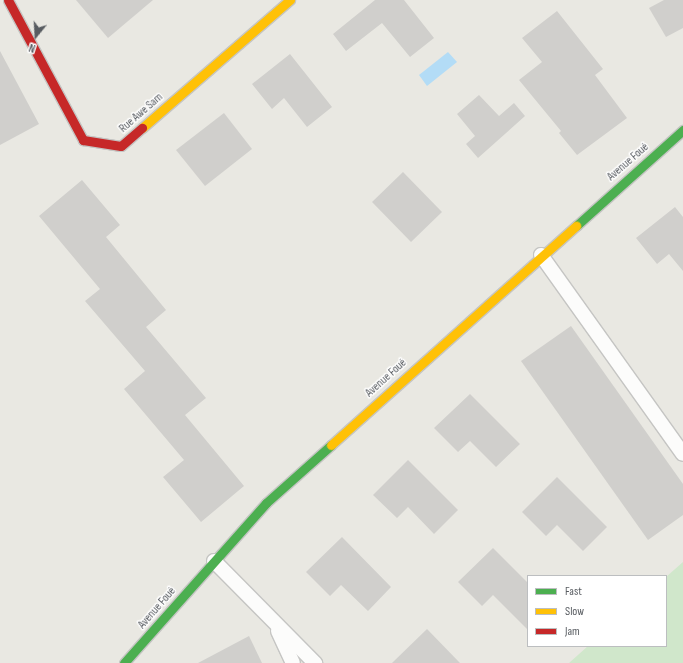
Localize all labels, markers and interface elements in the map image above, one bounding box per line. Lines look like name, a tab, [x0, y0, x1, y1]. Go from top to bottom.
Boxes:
north arrow	[16, 16, 56, 56]
text: N	[27, 41, 37, 55]
street label: Rue Awe Sam	[116, 90, 166, 136]
street label: Avenue Foué	[604, 140, 652, 184]
street label: Avenue Foué	[362, 356, 410, 400]
legend	[527, 575, 667, 647]
street label: Avenue Foué	[135, 584, 179, 632]
text: Fast	[565, 584, 582, 599]
text: Slow	[565, 604, 584, 619]
text: Jam	[565, 624, 580, 639]

